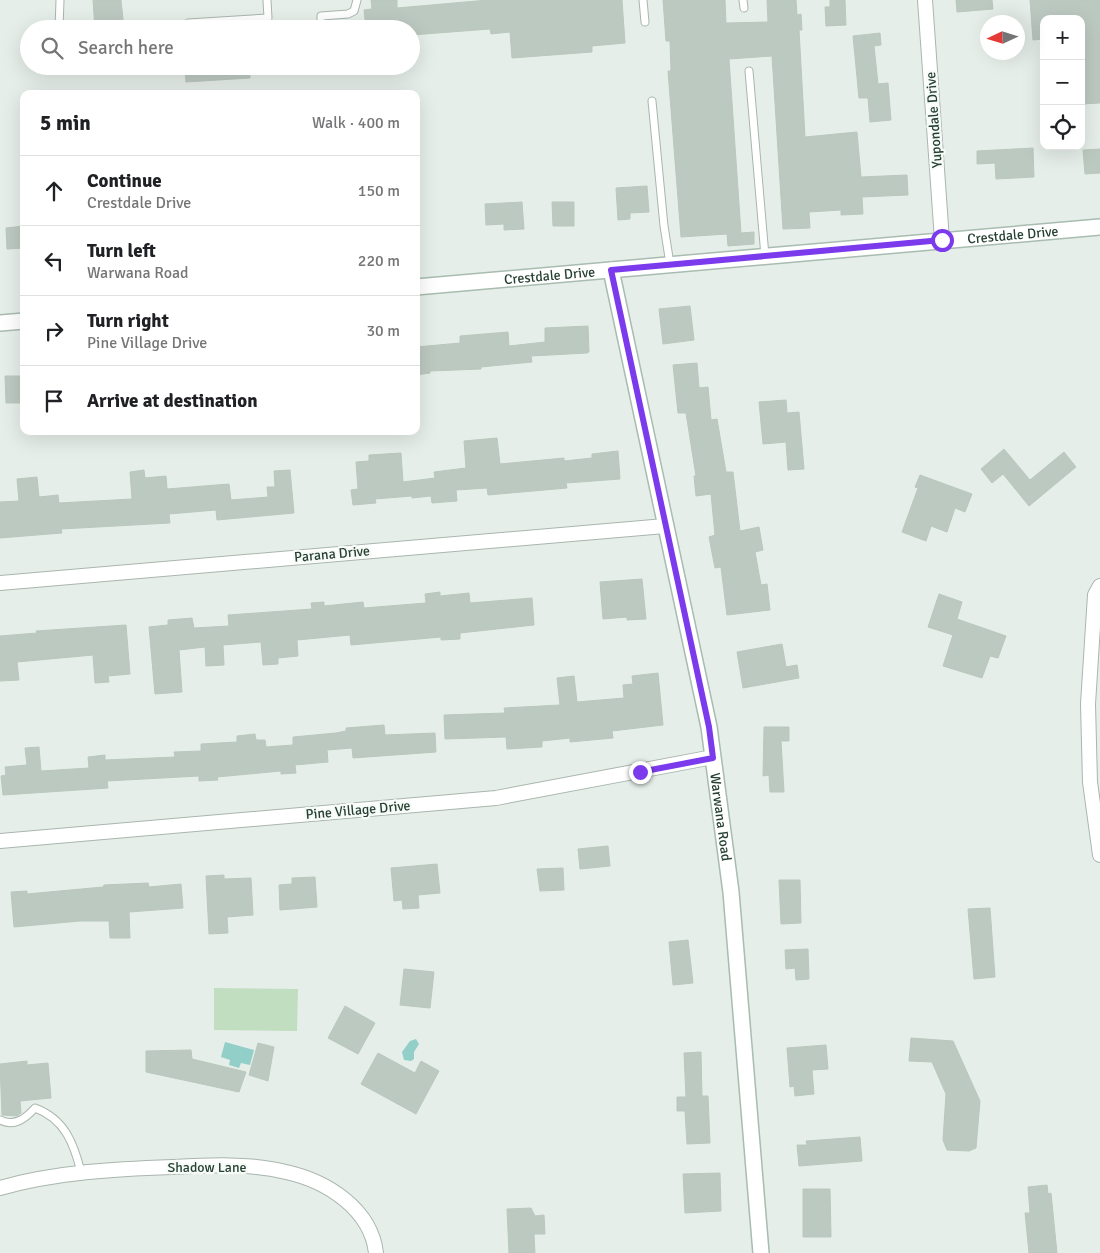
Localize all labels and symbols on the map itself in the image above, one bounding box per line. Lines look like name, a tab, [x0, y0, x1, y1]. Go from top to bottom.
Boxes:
north arrow	[980, 15, 1025, 60]
street label: Yupondale Drive	[922, 71, 946, 169]
street label: Crestdale Drive	[966, 222, 1059, 247]
route start	[931, 229, 954, 252]
street label: Crestdale Drive	[503, 263, 596, 288]
street label: Parana Drive	[293, 542, 371, 566]
route end	[629, 761, 652, 784]
street label: Warwana Road	[707, 772, 735, 862]
street label: Pine Village Drive	[305, 797, 411, 823]
street label: Shadow Lane	[167, 1159, 247, 1176]

